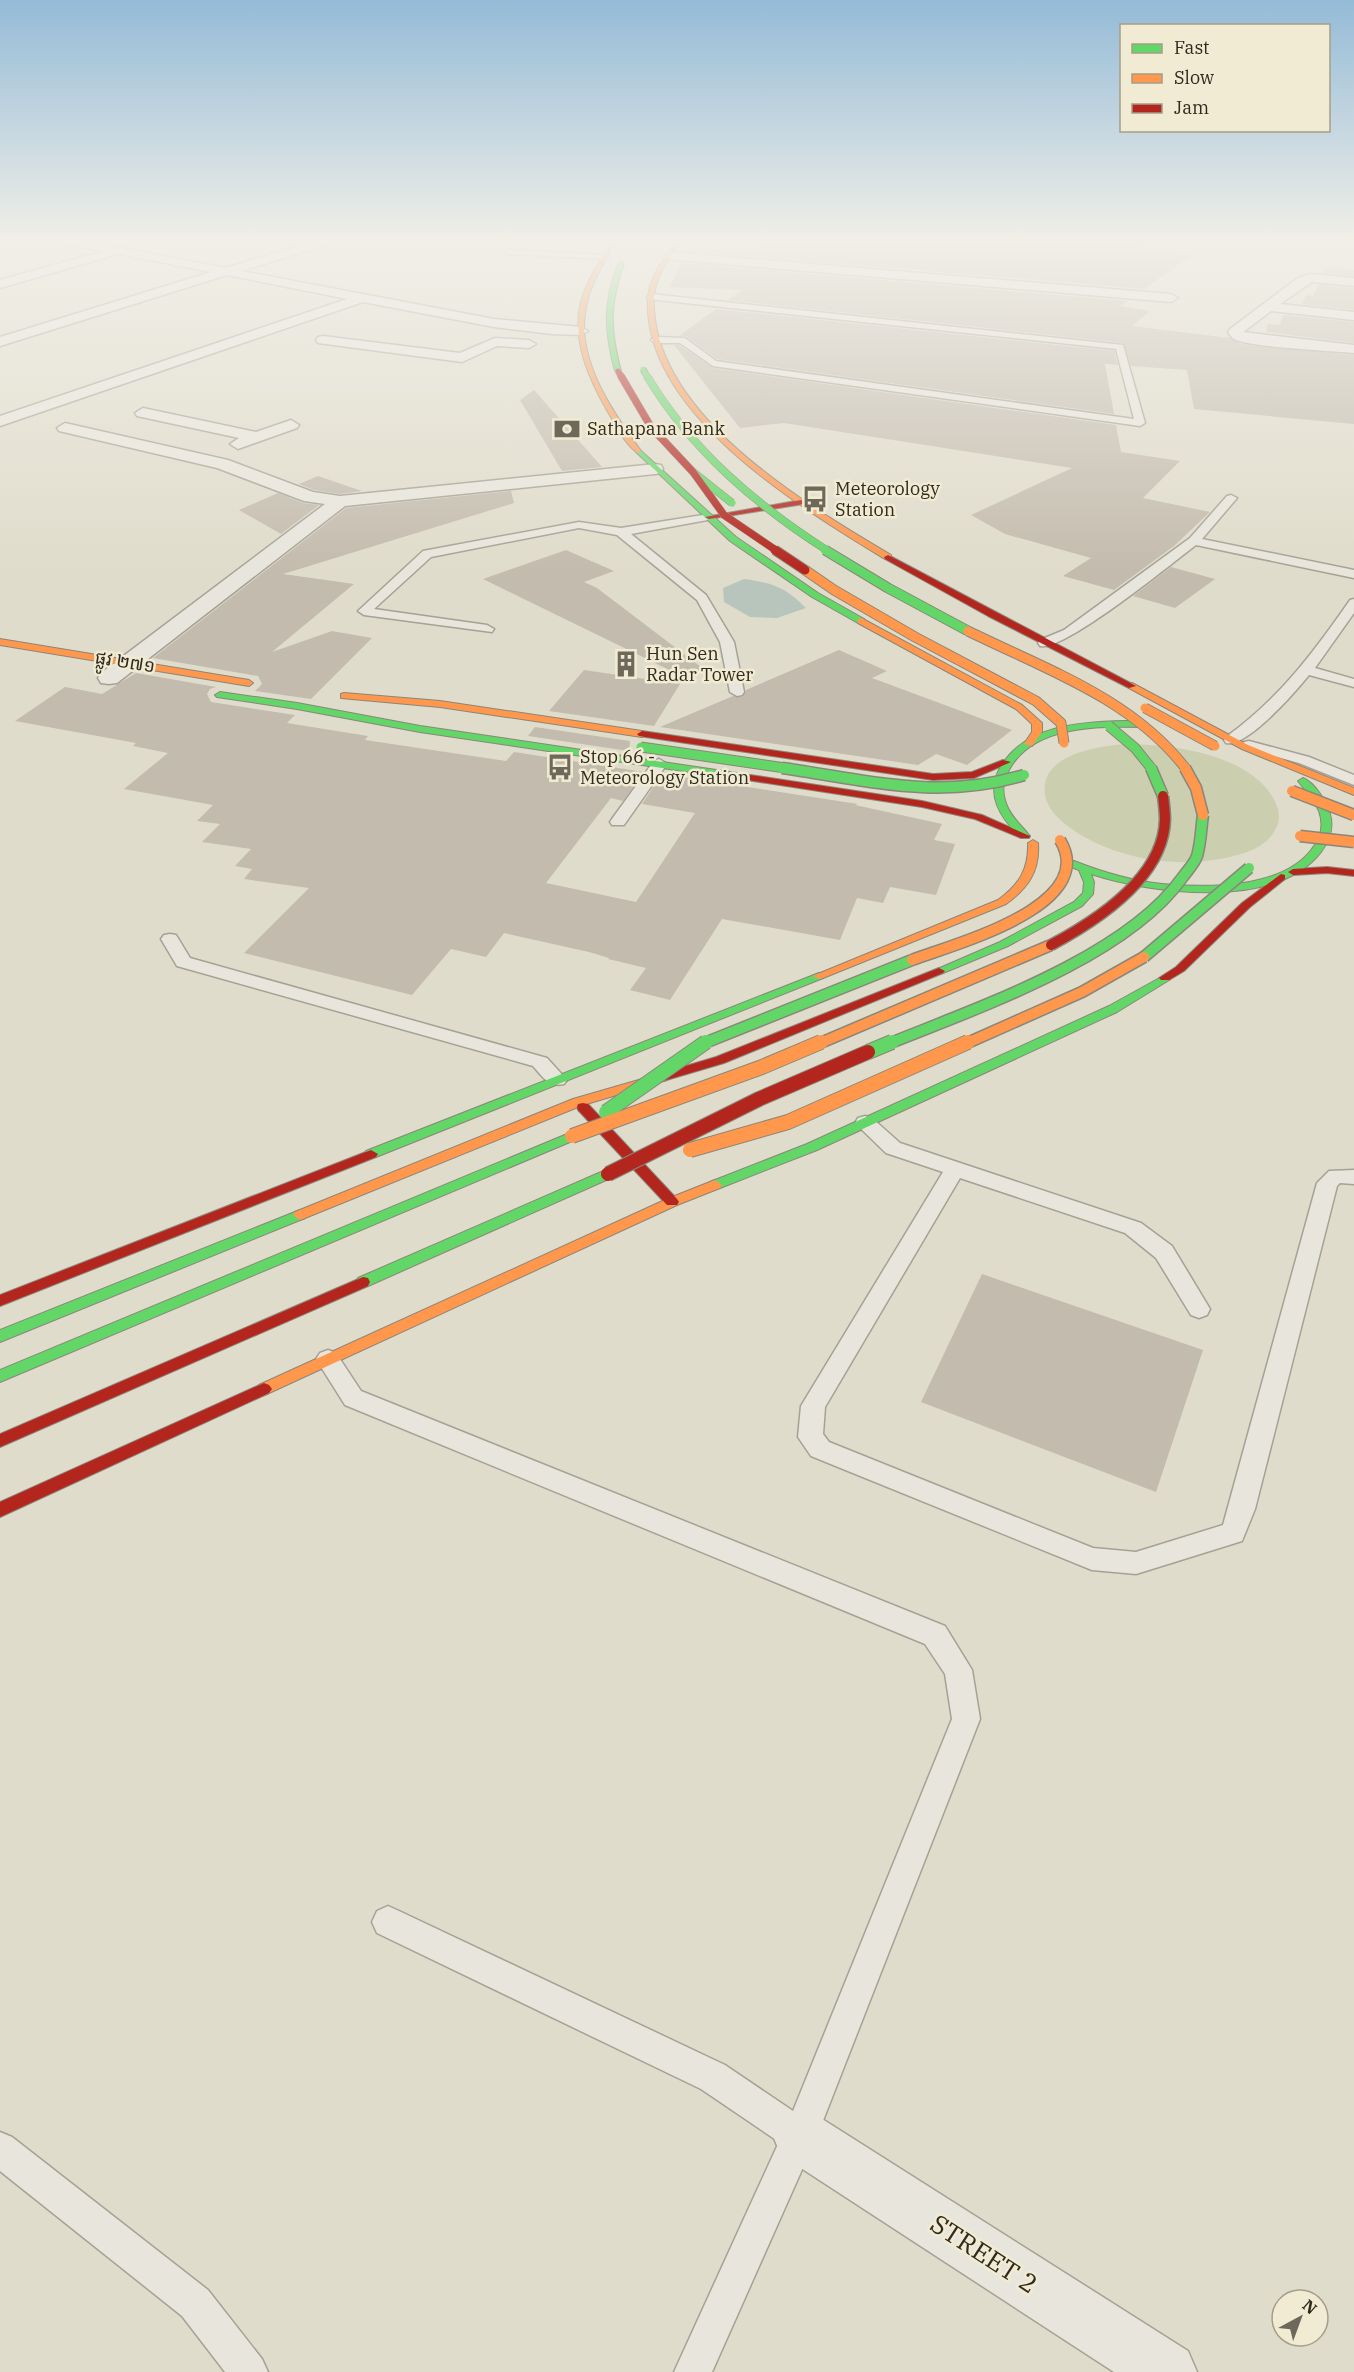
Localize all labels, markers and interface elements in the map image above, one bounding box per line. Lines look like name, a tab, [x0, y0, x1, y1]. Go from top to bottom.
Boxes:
legend	[1120, 24, 1330, 132]
text: Fast	[1174, 36, 1209, 59]
text: Slow	[1174, 66, 1214, 89]
text: Jam	[1174, 96, 1209, 119]
bank icon: Sathapana Bank	[552, 414, 582, 444]
place label: Sathapana Bank	[587, 417, 726, 440]
place label: Meteorology Station	[835, 477, 940, 521]
bus stop icon: Meteorology Station	[800, 484, 830, 514]
place label: Hun Sen Radar Tower	[646, 642, 753, 686]
street label: ផ្លូវ ២៧១	[93, 645, 157, 683]
building icon: Hun Sen Radar Tower	[611, 649, 641, 679]
place label: Stop 66 - Meteorology Station	[580, 745, 749, 789]
bus stop icon: Stop 66 - Meteorology Station	[545, 752, 575, 782]
street label: STREET 2	[924, 2206, 1045, 2300]
north arrow	[1270, 2288, 1330, 2348]
text: N	[1299, 2295, 1321, 2318]

